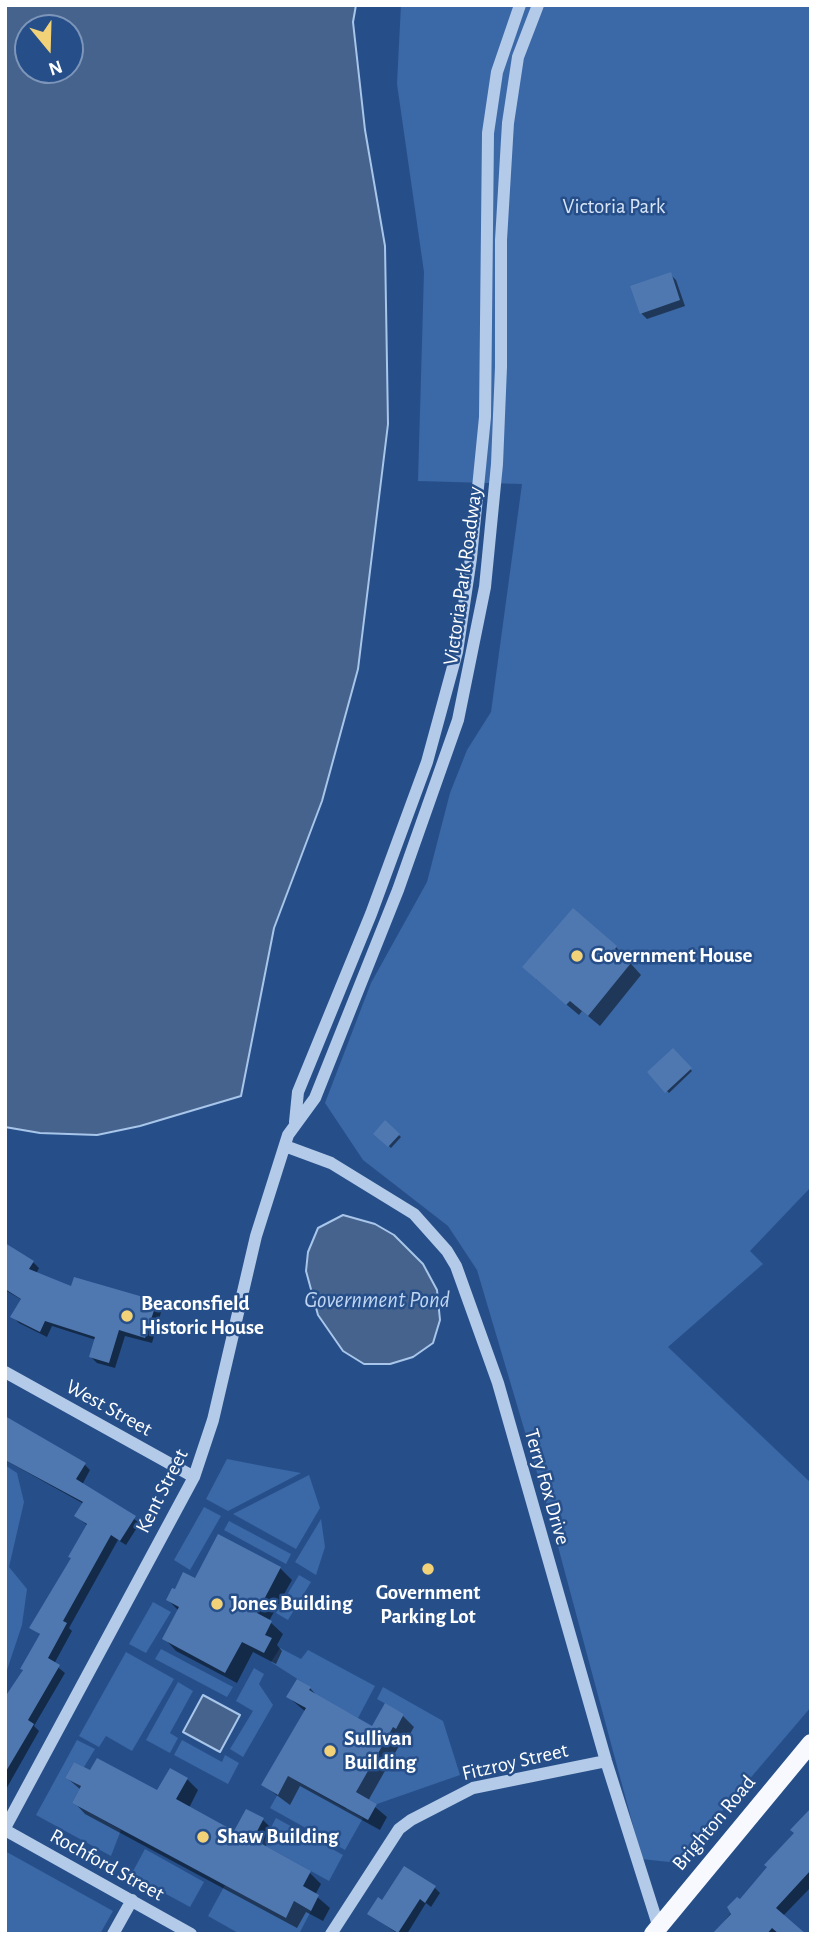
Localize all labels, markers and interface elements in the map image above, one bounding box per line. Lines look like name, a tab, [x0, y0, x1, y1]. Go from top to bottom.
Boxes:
north arrow	[14, 14, 84, 84]
text: N	[46, 56, 65, 79]
park label: Victoria Park	[563, 194, 665, 220]
street label: Victoria Park Roadway	[438, 485, 488, 667]
place label: Government House	[591, 943, 752, 969]
marker: Government House	[569, 948, 585, 964]
water label: Government Pond	[304, 1286, 450, 1314]
place label: Beaconsfield Historic House	[141, 1291, 264, 1341]
marker: Beaconsfield Historic House	[119, 1308, 135, 1324]
street label: West Street	[61, 1374, 157, 1442]
street label: Terry Fox Drive	[518, 1426, 576, 1548]
street label: Kent Street	[130, 1445, 194, 1537]
marker: Government Parking Lot	[420, 1561, 436, 1577]
place label: Government Parking Lot	[376, 1580, 480, 1630]
place label: Jones Building	[231, 1591, 352, 1617]
marker: Jones Building	[209, 1596, 225, 1612]
place label: Sullivan Building	[344, 1726, 416, 1776]
street label: Fitzroy Street	[459, 1738, 571, 1786]
marker: Sullivan Building	[322, 1743, 338, 1759]
street label: Brighton Road	[667, 1770, 761, 1876]
street label: Rochford Street	[46, 1823, 168, 1907]
place label: Shaw Building	[217, 1824, 339, 1850]
marker: Shaw Building	[195, 1829, 211, 1845]

